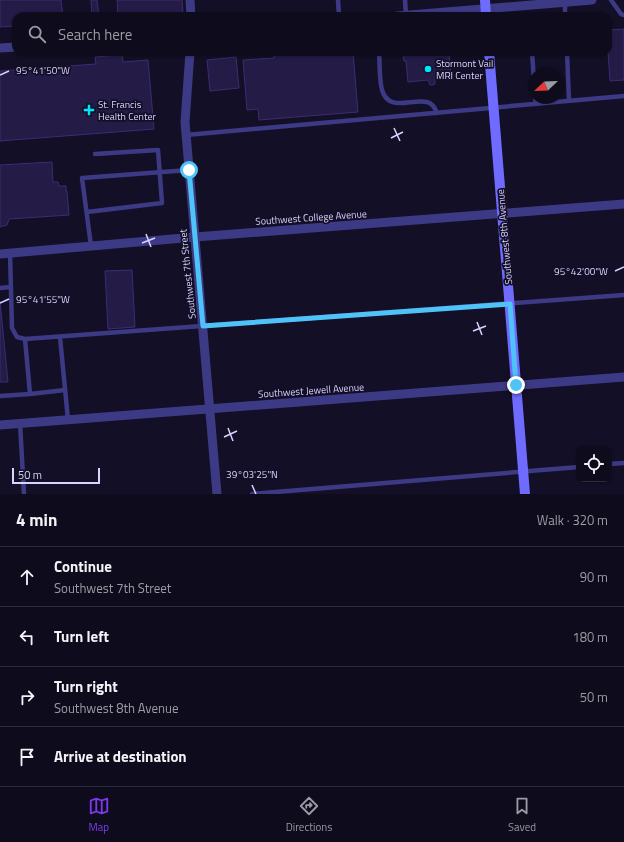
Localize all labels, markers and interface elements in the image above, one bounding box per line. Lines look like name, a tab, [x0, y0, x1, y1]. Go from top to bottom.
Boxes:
search box	[12, 12, 612, 56]
icon: search	[26, 23, 48, 45]
text: Search here	[58, 23, 132, 46]
place label: Stormont Vail MRI Center	[436, 56, 493, 83]
text: 95°41'50"W	[16, 63, 70, 78]
marker: Stormont Vail MRI Center	[423, 64, 433, 74]
north arrow	[528, 68, 564, 104]
place label: St. Francis Health Center	[98, 97, 156, 124]
marker: St. Francis Health Center	[83, 104, 95, 116]
route start	[180, 161, 198, 179]
street label: Southwest 8th Avenue	[493, 189, 516, 285]
street label: Southwest College Avenue	[255, 206, 367, 229]
street label: Southwest 7th Street	[175, 228, 200, 320]
text: 95°42'00"W	[554, 264, 608, 279]
text: 95°41'55"W	[16, 292, 70, 307]
route end	[507, 376, 525, 394]
street label: Southwest Jewell Avenue	[257, 379, 365, 402]
map controls	[576, 446, 612, 482]
button: locate	[576, 446, 612, 482]
scale bar	[12, 466, 100, 485]
text: 50 m	[18, 467, 42, 483]
text: 39°03'25"N	[226, 467, 278, 482]
text: 4 min	[16, 507, 57, 533]
text: Walk · 320 m	[537, 510, 608, 530]
text: Continue	[54, 555, 112, 578]
icon: ahead	[16, 566, 38, 588]
text: 90 m	[580, 567, 608, 587]
text: Southwest 7th Street	[54, 578, 171, 598]
text: Turn left	[54, 625, 109, 648]
icon: left	[16, 626, 38, 648]
text: 180 m	[572, 627, 608, 647]
text: Turn right	[54, 675, 118, 698]
icon: right	[16, 686, 38, 708]
text: 50 m	[580, 687, 608, 707]
text: Southwest 8th Avenue	[54, 698, 179, 718]
text: Arrive at destination	[54, 745, 187, 768]
icon: arrive	[16, 746, 38, 768]
tab: Map	[88, 795, 110, 835]
tab: Directions	[286, 795, 332, 835]
tab: Saved	[508, 795, 536, 835]

